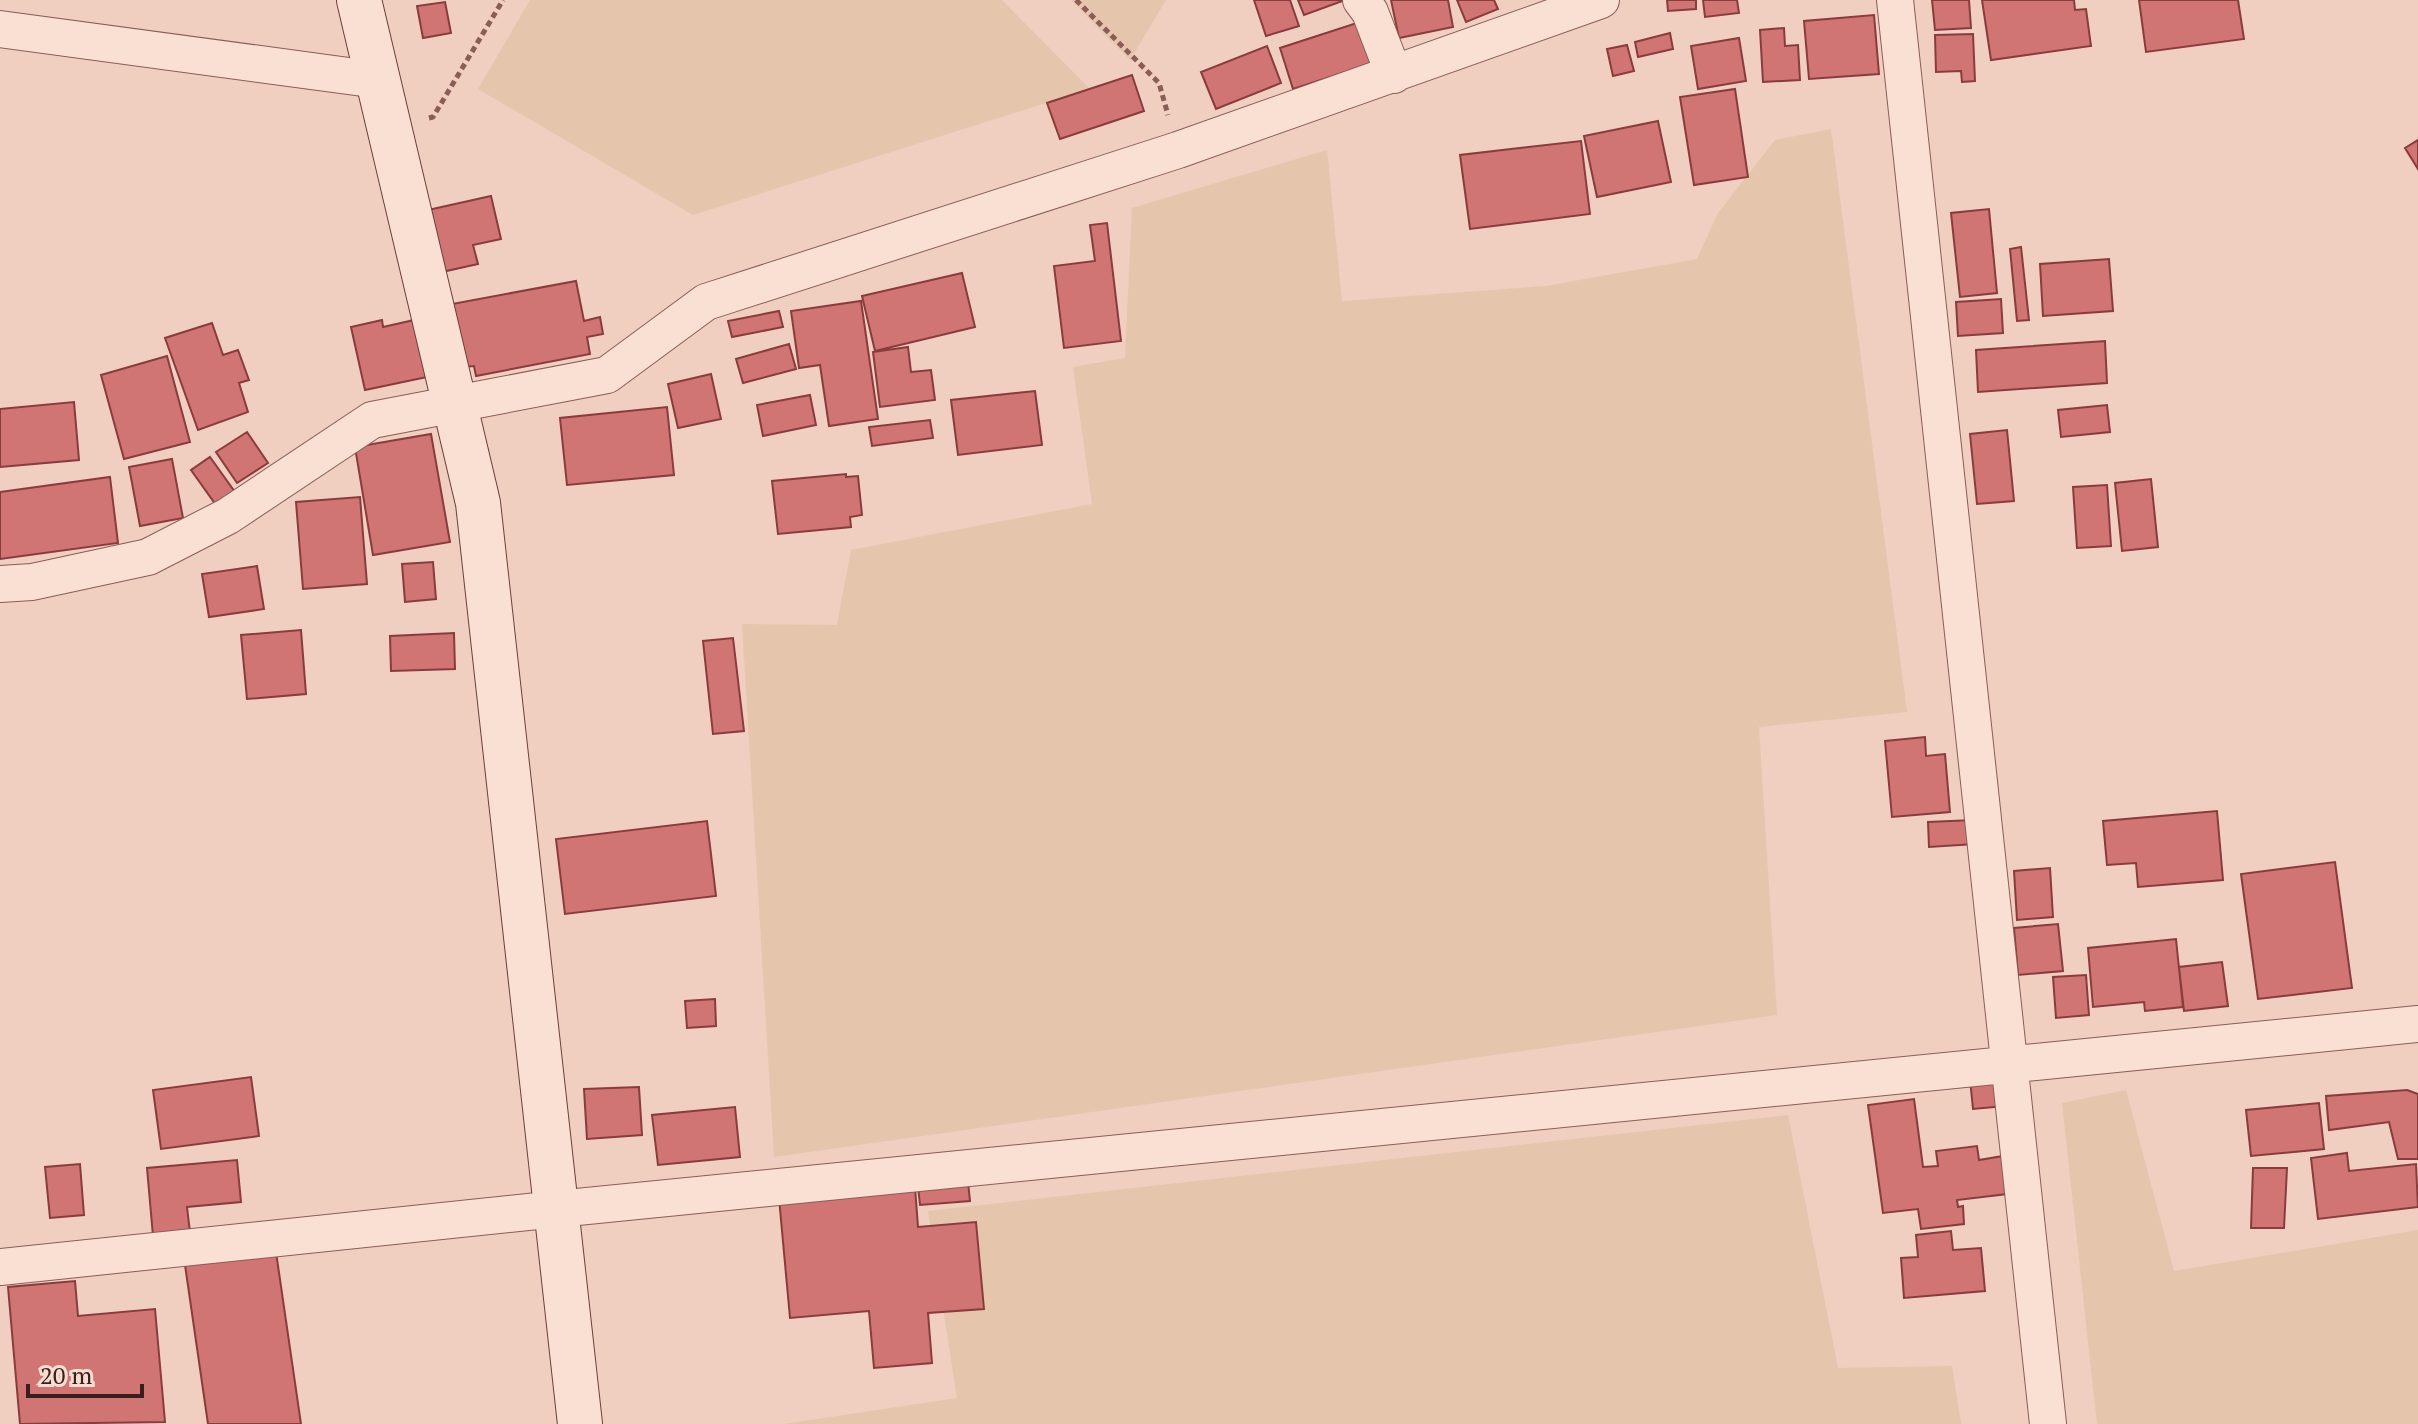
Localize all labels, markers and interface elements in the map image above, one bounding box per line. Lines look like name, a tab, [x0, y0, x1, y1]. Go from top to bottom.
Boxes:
scale bar	[28, 1348, 142, 1398]
text: 20 m	[40, 1359, 92, 1391]

